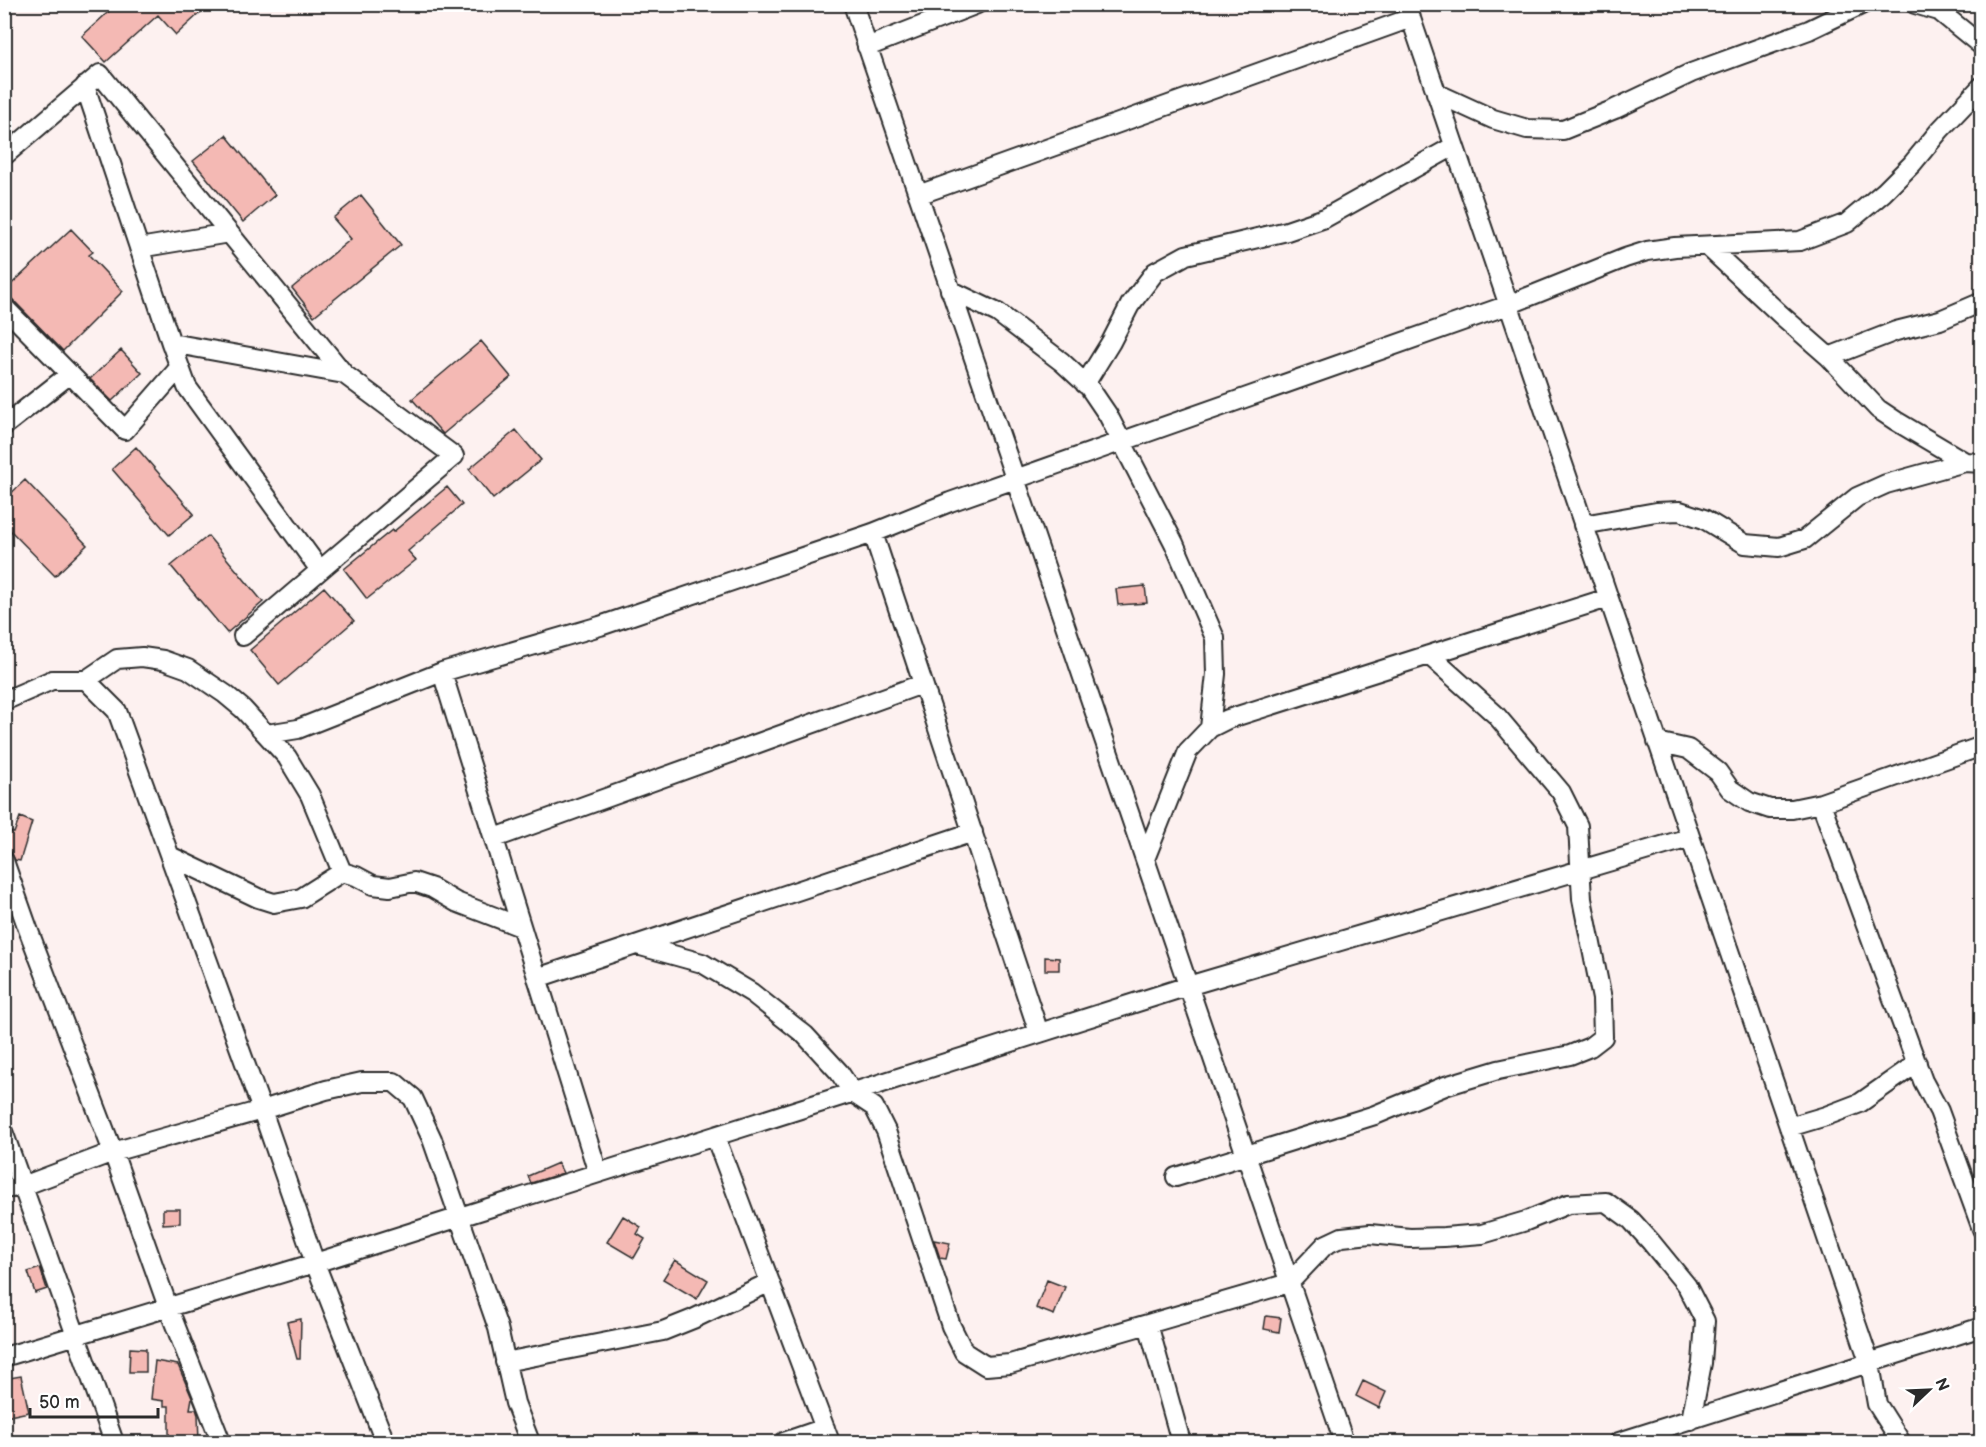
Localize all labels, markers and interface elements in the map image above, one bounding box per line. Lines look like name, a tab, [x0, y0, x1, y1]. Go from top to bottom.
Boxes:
north arrow	[1899, 1360, 1959, 1420]
text: N	[1930, 1375, 1953, 1394]
scale bar	[30, 1381, 158, 1419]
text: 50 m	[39, 1392, 80, 1413]

